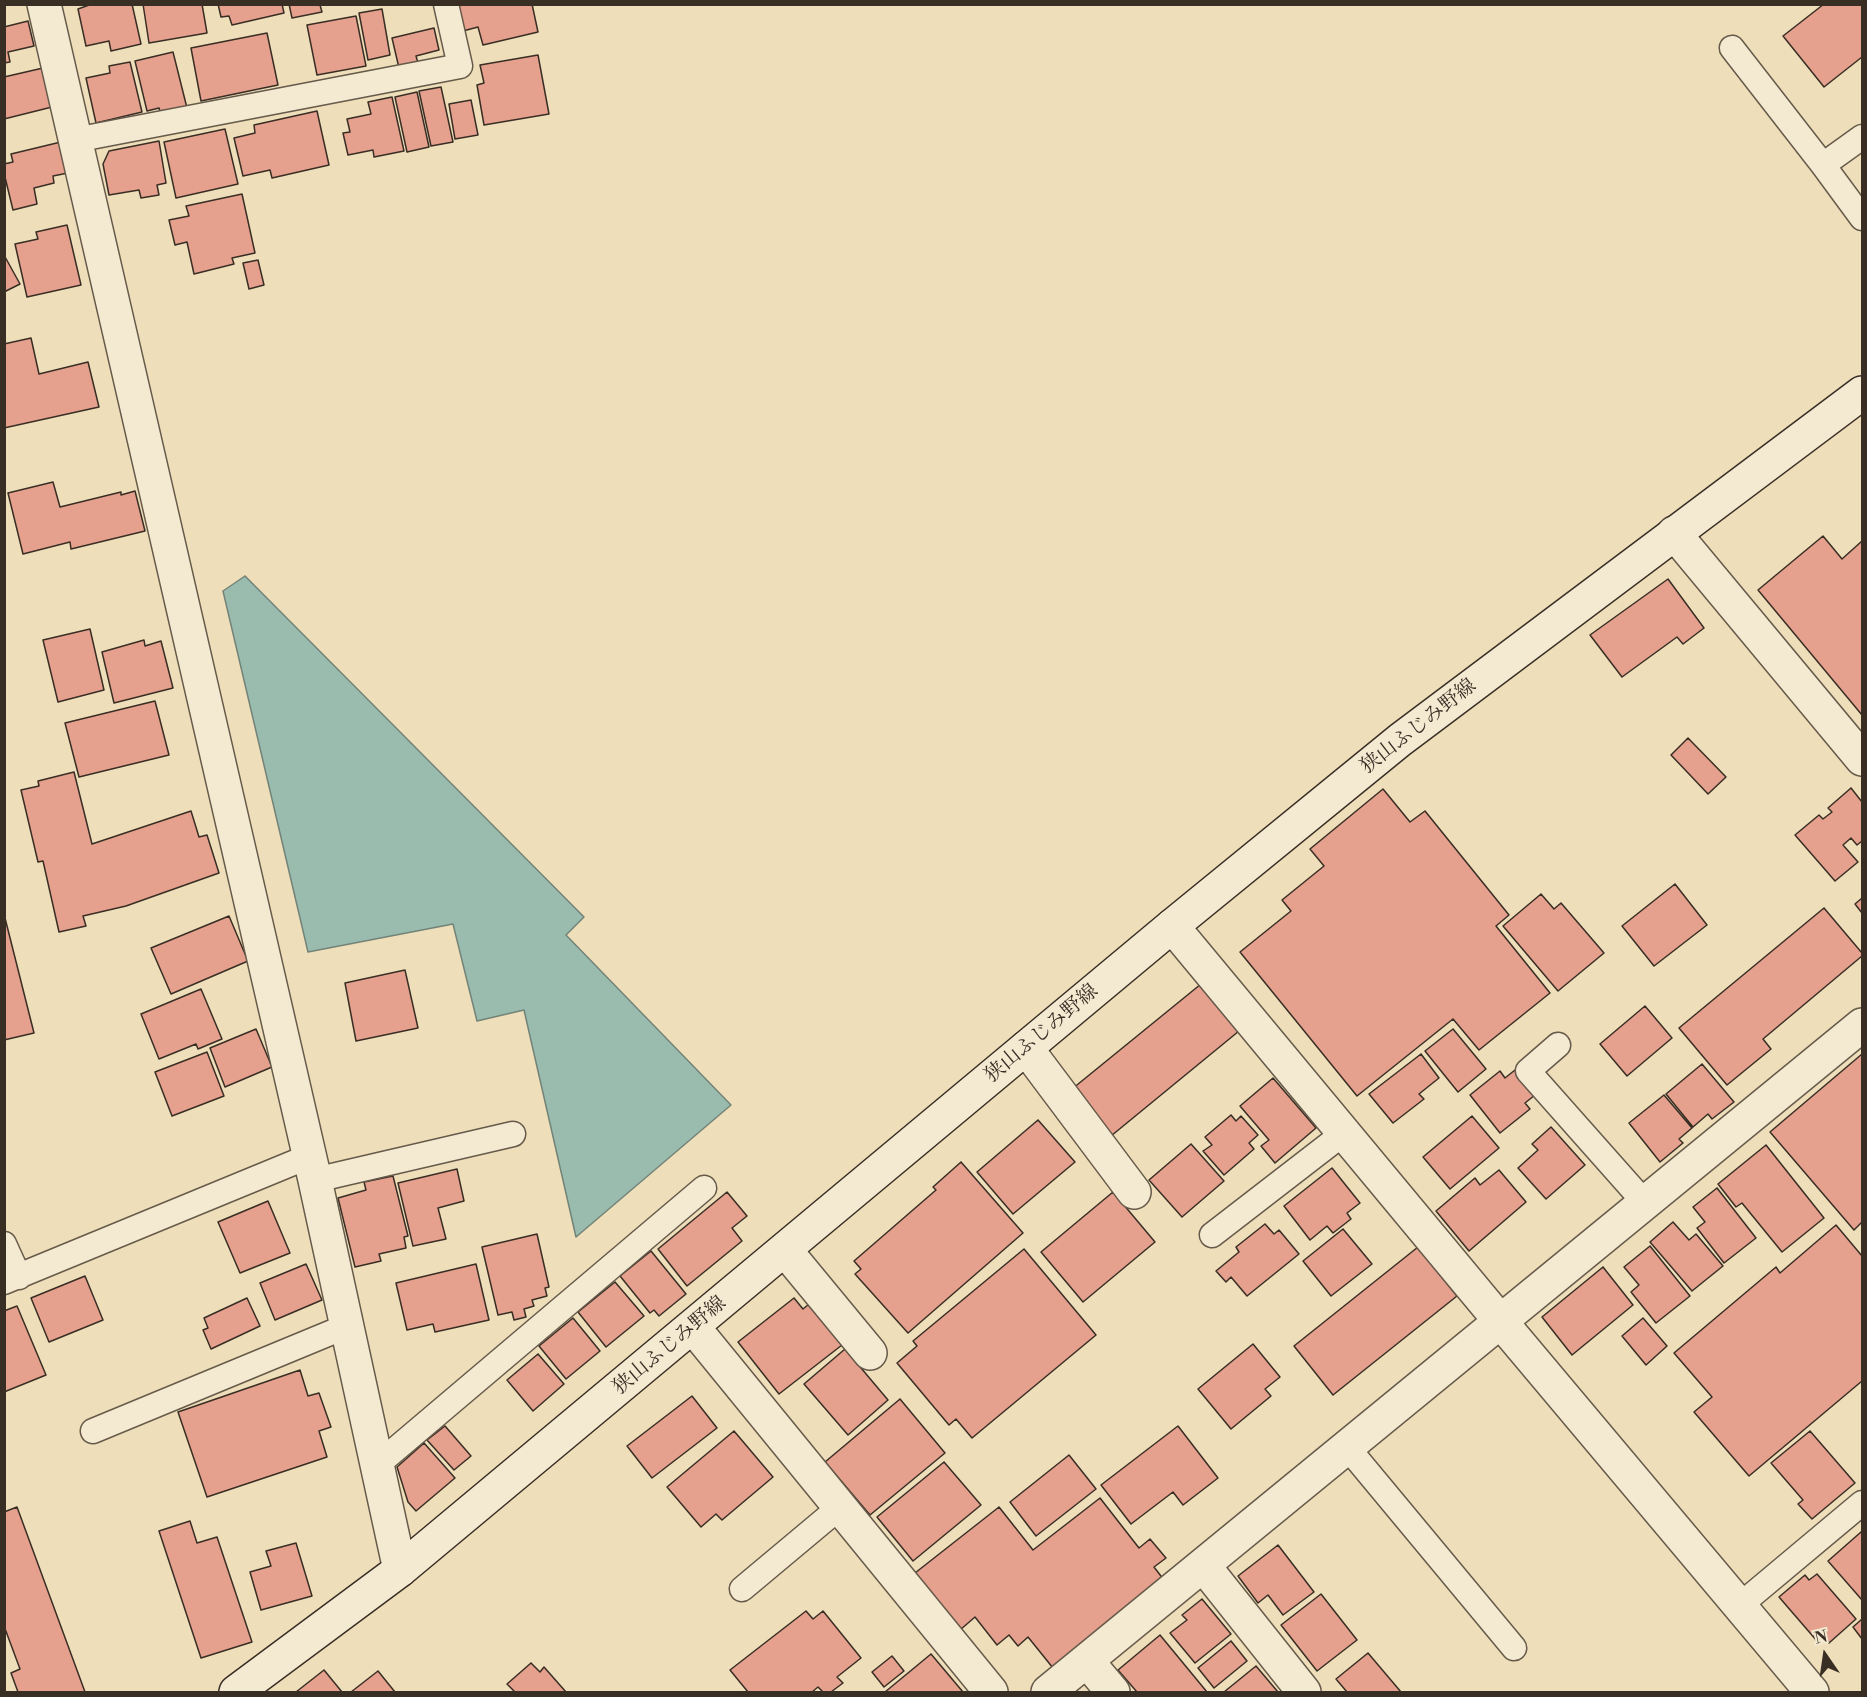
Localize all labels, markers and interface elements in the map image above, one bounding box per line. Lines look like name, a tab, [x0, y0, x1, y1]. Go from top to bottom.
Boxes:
street label: 狭山ふじみ野線	[1356, 674, 1482, 780]
street label: 狭山ふじみ野線	[981, 980, 1103, 1088]
street label: 狭山ふじみ野線	[609, 1292, 731, 1400]
north arrow	[1795, 1625, 1855, 1685]
text: N	[1813, 1626, 1829, 1649]

